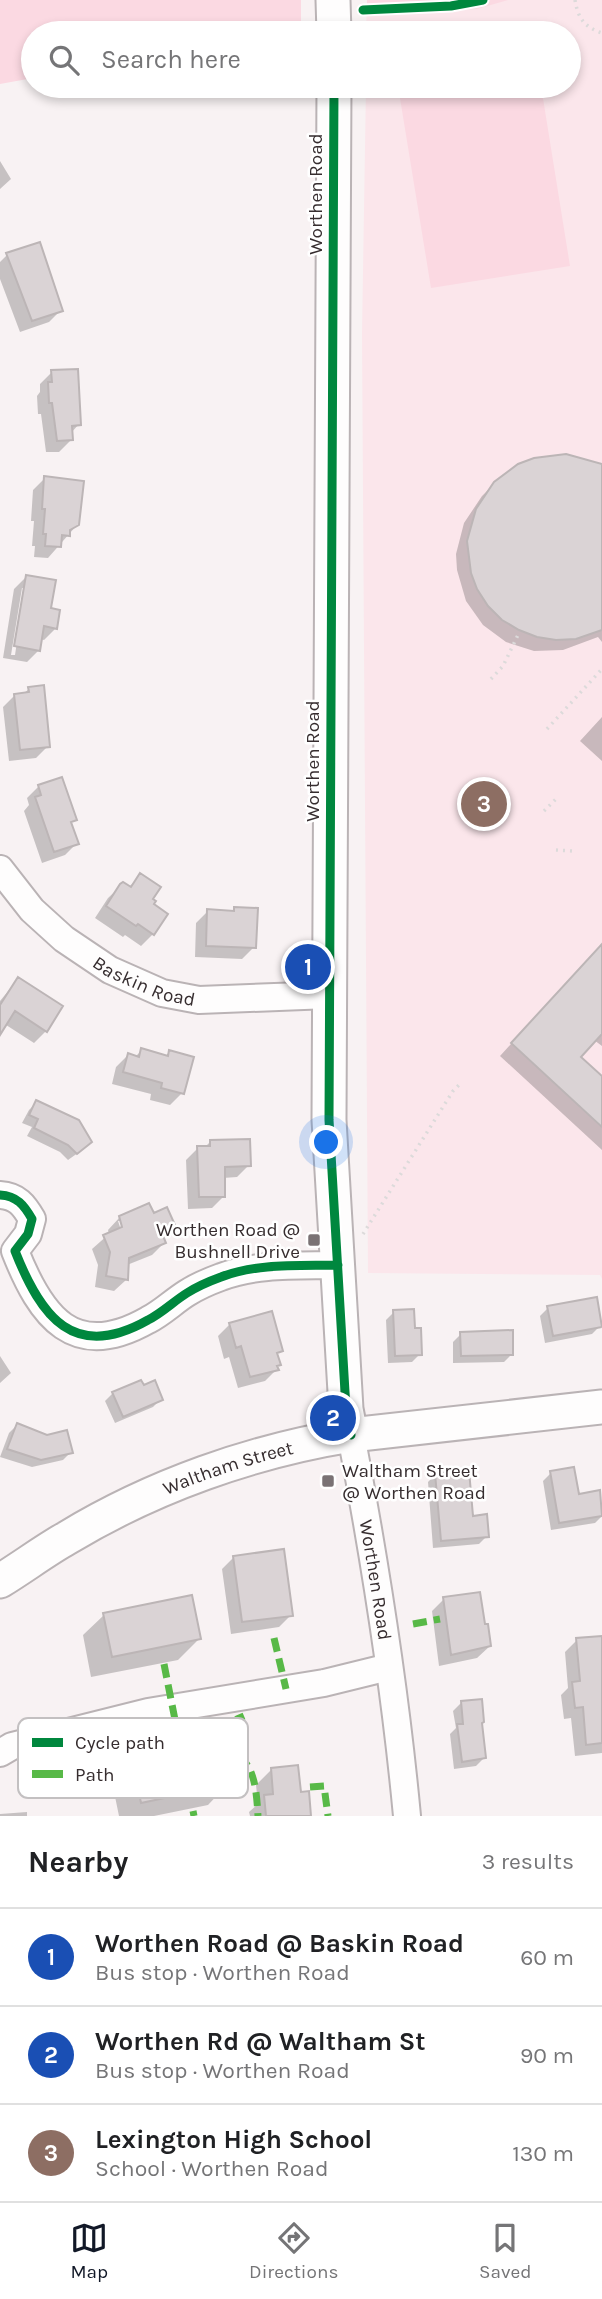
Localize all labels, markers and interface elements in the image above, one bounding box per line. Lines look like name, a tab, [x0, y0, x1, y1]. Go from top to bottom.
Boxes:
search box	[21, 21, 581, 98]
icon: search	[45, 41, 83, 79]
text: Search here	[101, 44, 241, 75]
street label: Worthen Road	[305, 133, 327, 255]
street label: Worthen Road	[302, 700, 324, 822]
pin: 3	[461, 778, 507, 830]
pin: 1	[285, 941, 331, 993]
street label: Baskin Road	[88, 952, 197, 1011]
your location	[309, 1125, 343, 1159]
place label: Worthen Road @ Bushnell Drive	[156, 1219, 300, 1263]
marker: Worthen Road @ Bushnell Drive	[306, 1232, 322, 1248]
pin: 2	[310, 1392, 356, 1444]
street label: Waltham Street	[160, 1437, 295, 1500]
place label: Waltham Street @ Worthen Road	[342, 1460, 486, 1504]
marker: Waltham Street @ Worthen Road	[320, 1473, 336, 1489]
street label: Worthen Road	[355, 1518, 396, 1642]
legend	[18, 1718, 248, 1798]
text: Cycle path	[75, 1732, 165, 1754]
text: Path	[75, 1764, 115, 1786]
text: Nearby	[28, 1844, 128, 1880]
text: 3 results	[482, 1848, 574, 1875]
text: Worthen Road @ Baskin Road	[95, 1928, 464, 1959]
text: 1	[47, 1944, 55, 1971]
text: 60 m	[520, 1944, 574, 1971]
text: Bus stop · Worthen Road	[95, 1959, 350, 1986]
text: Worthen Rd @ Waltham St	[95, 2026, 425, 2057]
text: 2	[44, 2042, 58, 2069]
text: 90 m	[520, 2042, 574, 2069]
text: Bus stop · Worthen Road	[95, 2057, 350, 2084]
text: Lexington High School	[95, 2124, 372, 2155]
text: 3	[44, 2140, 58, 2167]
text: 130 m	[512, 2140, 574, 2167]
text: School · Worthen Road	[95, 2155, 329, 2182]
tab: Map	[70, 2219, 108, 2283]
tab: Directions	[249, 2219, 338, 2283]
tab: Saved	[479, 2219, 532, 2283]

